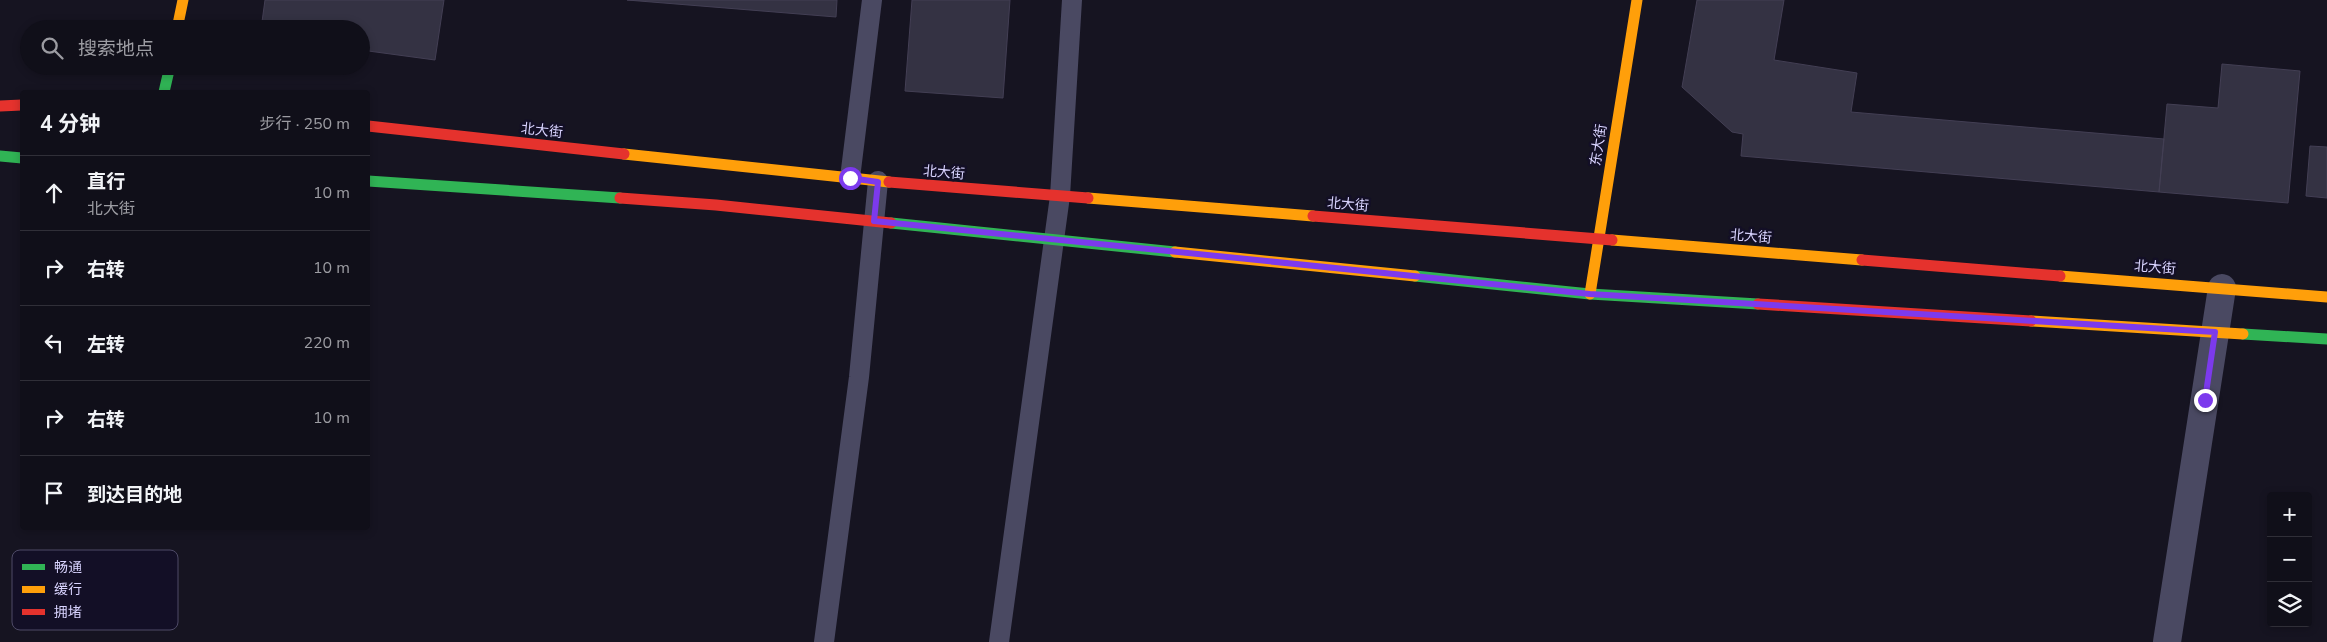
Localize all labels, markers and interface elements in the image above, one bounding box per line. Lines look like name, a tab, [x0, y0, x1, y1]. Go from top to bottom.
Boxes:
search box	[20, 20, 370, 75]
icon: search	[38, 34, 66, 62]
text: 搜索地点	[78, 36, 154, 62]
text: 4 分钟	[40, 110, 100, 138]
text: 步行 · 250 m	[260, 113, 350, 135]
street label: 北大街	[520, 119, 564, 142]
street label: 东大街	[1586, 123, 1611, 167]
street label: 北大街	[922, 161, 966, 184]
route start	[839, 167, 862, 190]
text: 直行	[87, 169, 125, 195]
icon: ahead	[40, 179, 68, 207]
text: 10 m	[313, 182, 350, 204]
street label: 北大街	[1326, 193, 1370, 216]
text: 北大街	[87, 198, 135, 220]
street label: 北大街	[1729, 225, 1773, 248]
icon: right	[40, 254, 68, 282]
street label: 北大街	[2133, 256, 2177, 279]
text: 右转	[87, 257, 125, 283]
text: 10 m	[313, 257, 350, 279]
icon: left	[40, 329, 68, 357]
text: 左转	[87, 332, 125, 358]
text: 220 m	[303, 332, 350, 354]
route end	[2194, 389, 2217, 412]
icon: right	[40, 404, 68, 432]
text: 右转	[87, 407, 125, 433]
text: 10 m	[313, 407, 350, 429]
icon: arrive	[40, 479, 68, 507]
text: 到达目的地	[87, 482, 182, 508]
map controls	[2267, 492, 2312, 627]
button: +	[2267, 492, 2312, 537]
button: −	[2267, 537, 2312, 582]
legend	[12, 550, 178, 630]
text: 畅通	[54, 558, 82, 577]
text: 缓行	[54, 580, 82, 599]
button: layers	[2267, 582, 2312, 627]
text: 拥堵	[54, 603, 82, 622]

